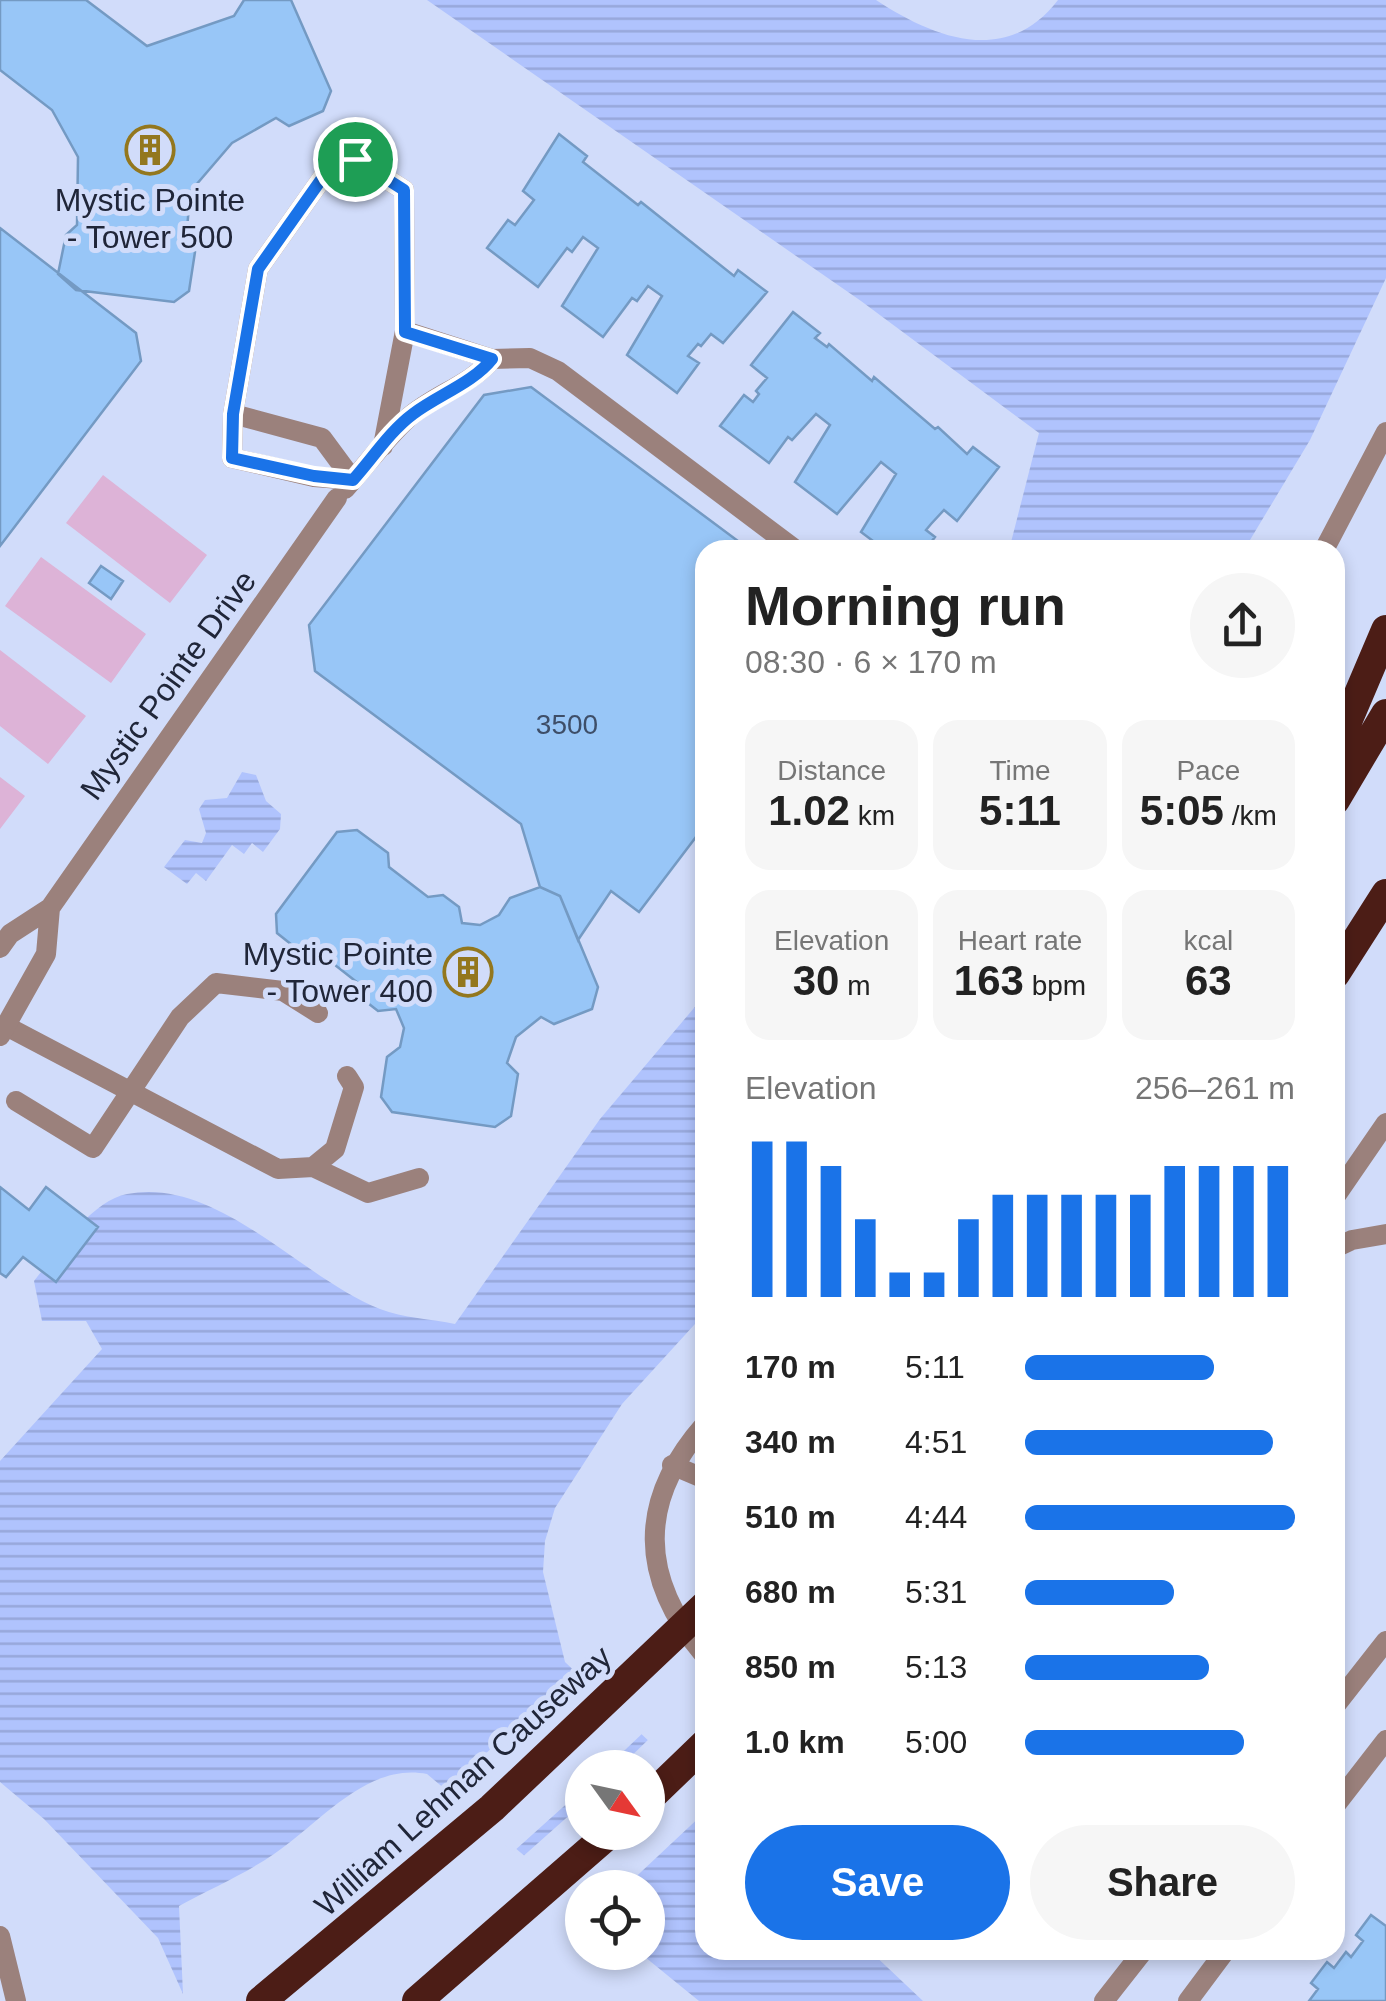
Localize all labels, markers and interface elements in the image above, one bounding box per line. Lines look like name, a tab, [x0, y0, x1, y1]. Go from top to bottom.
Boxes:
pin	[313, 117, 398, 202]
building icon: Mystic Pointe - Tower 500	[124, 124, 176, 176]
icon: arrive	[328, 132, 383, 187]
place label: Mystic Pointe - Tower 500	[55, 182, 245, 255]
street label: Mystic Pointe Drive	[73, 564, 263, 806]
button: share	[1190, 573, 1295, 678]
text: Morning run	[745, 575, 1066, 637]
text: 08:30 · 6 × 170 m	[745, 644, 997, 680]
house number: 3500	[536, 709, 598, 740]
text: Distance	[777, 755, 886, 786]
text: Time	[989, 755, 1051, 786]
text: Pace	[1176, 755, 1240, 786]
text: 1.02	[768, 787, 850, 834]
text: 5:11	[979, 787, 1061, 834]
text: 5:05	[1140, 787, 1224, 834]
text: km	[850, 800, 895, 831]
text: /km	[1224, 800, 1277, 831]
text: Elevation	[774, 925, 889, 956]
text: Heart rate	[958, 925, 1082, 956]
text: kcal	[1183, 925, 1233, 956]
place label: Mystic Pointe - Tower 400	[243, 936, 433, 1009]
building icon: Mystic Pointe - Tower 400	[442, 946, 494, 998]
text: 30	[793, 957, 839, 1004]
text: 163	[954, 957, 1024, 1004]
text: 63	[1185, 957, 1232, 1004]
text: m	[839, 970, 871, 1001]
text: bpm	[1024, 970, 1086, 1001]
text: Elevation	[745, 1070, 877, 1106]
text: 256–261 m	[1135, 1070, 1295, 1106]
text: 170 m	[745, 1349, 836, 1385]
text: 5:11	[905, 1349, 965, 1385]
text: 340 m	[745, 1424, 836, 1460]
text: 4:51	[905, 1424, 967, 1460]
text: 510 m	[745, 1499, 836, 1535]
text: 4:44	[905, 1499, 967, 1535]
text: 680 m	[745, 1574, 836, 1610]
text: 5:31	[905, 1574, 967, 1610]
street label: William Lehman Causeway	[308, 1639, 618, 1923]
text: 850 m	[745, 1649, 836, 1685]
text: 5:13	[905, 1649, 967, 1685]
text: 1.0 km	[745, 1724, 845, 1760]
text: 5:00	[905, 1724, 967, 1760]
north arrow	[565, 1750, 665, 1850]
map controls	[565, 1750, 665, 1970]
button: Save	[745, 1825, 1010, 1940]
button: Share	[1030, 1825, 1295, 1940]
button: locate	[565, 1870, 665, 1970]

